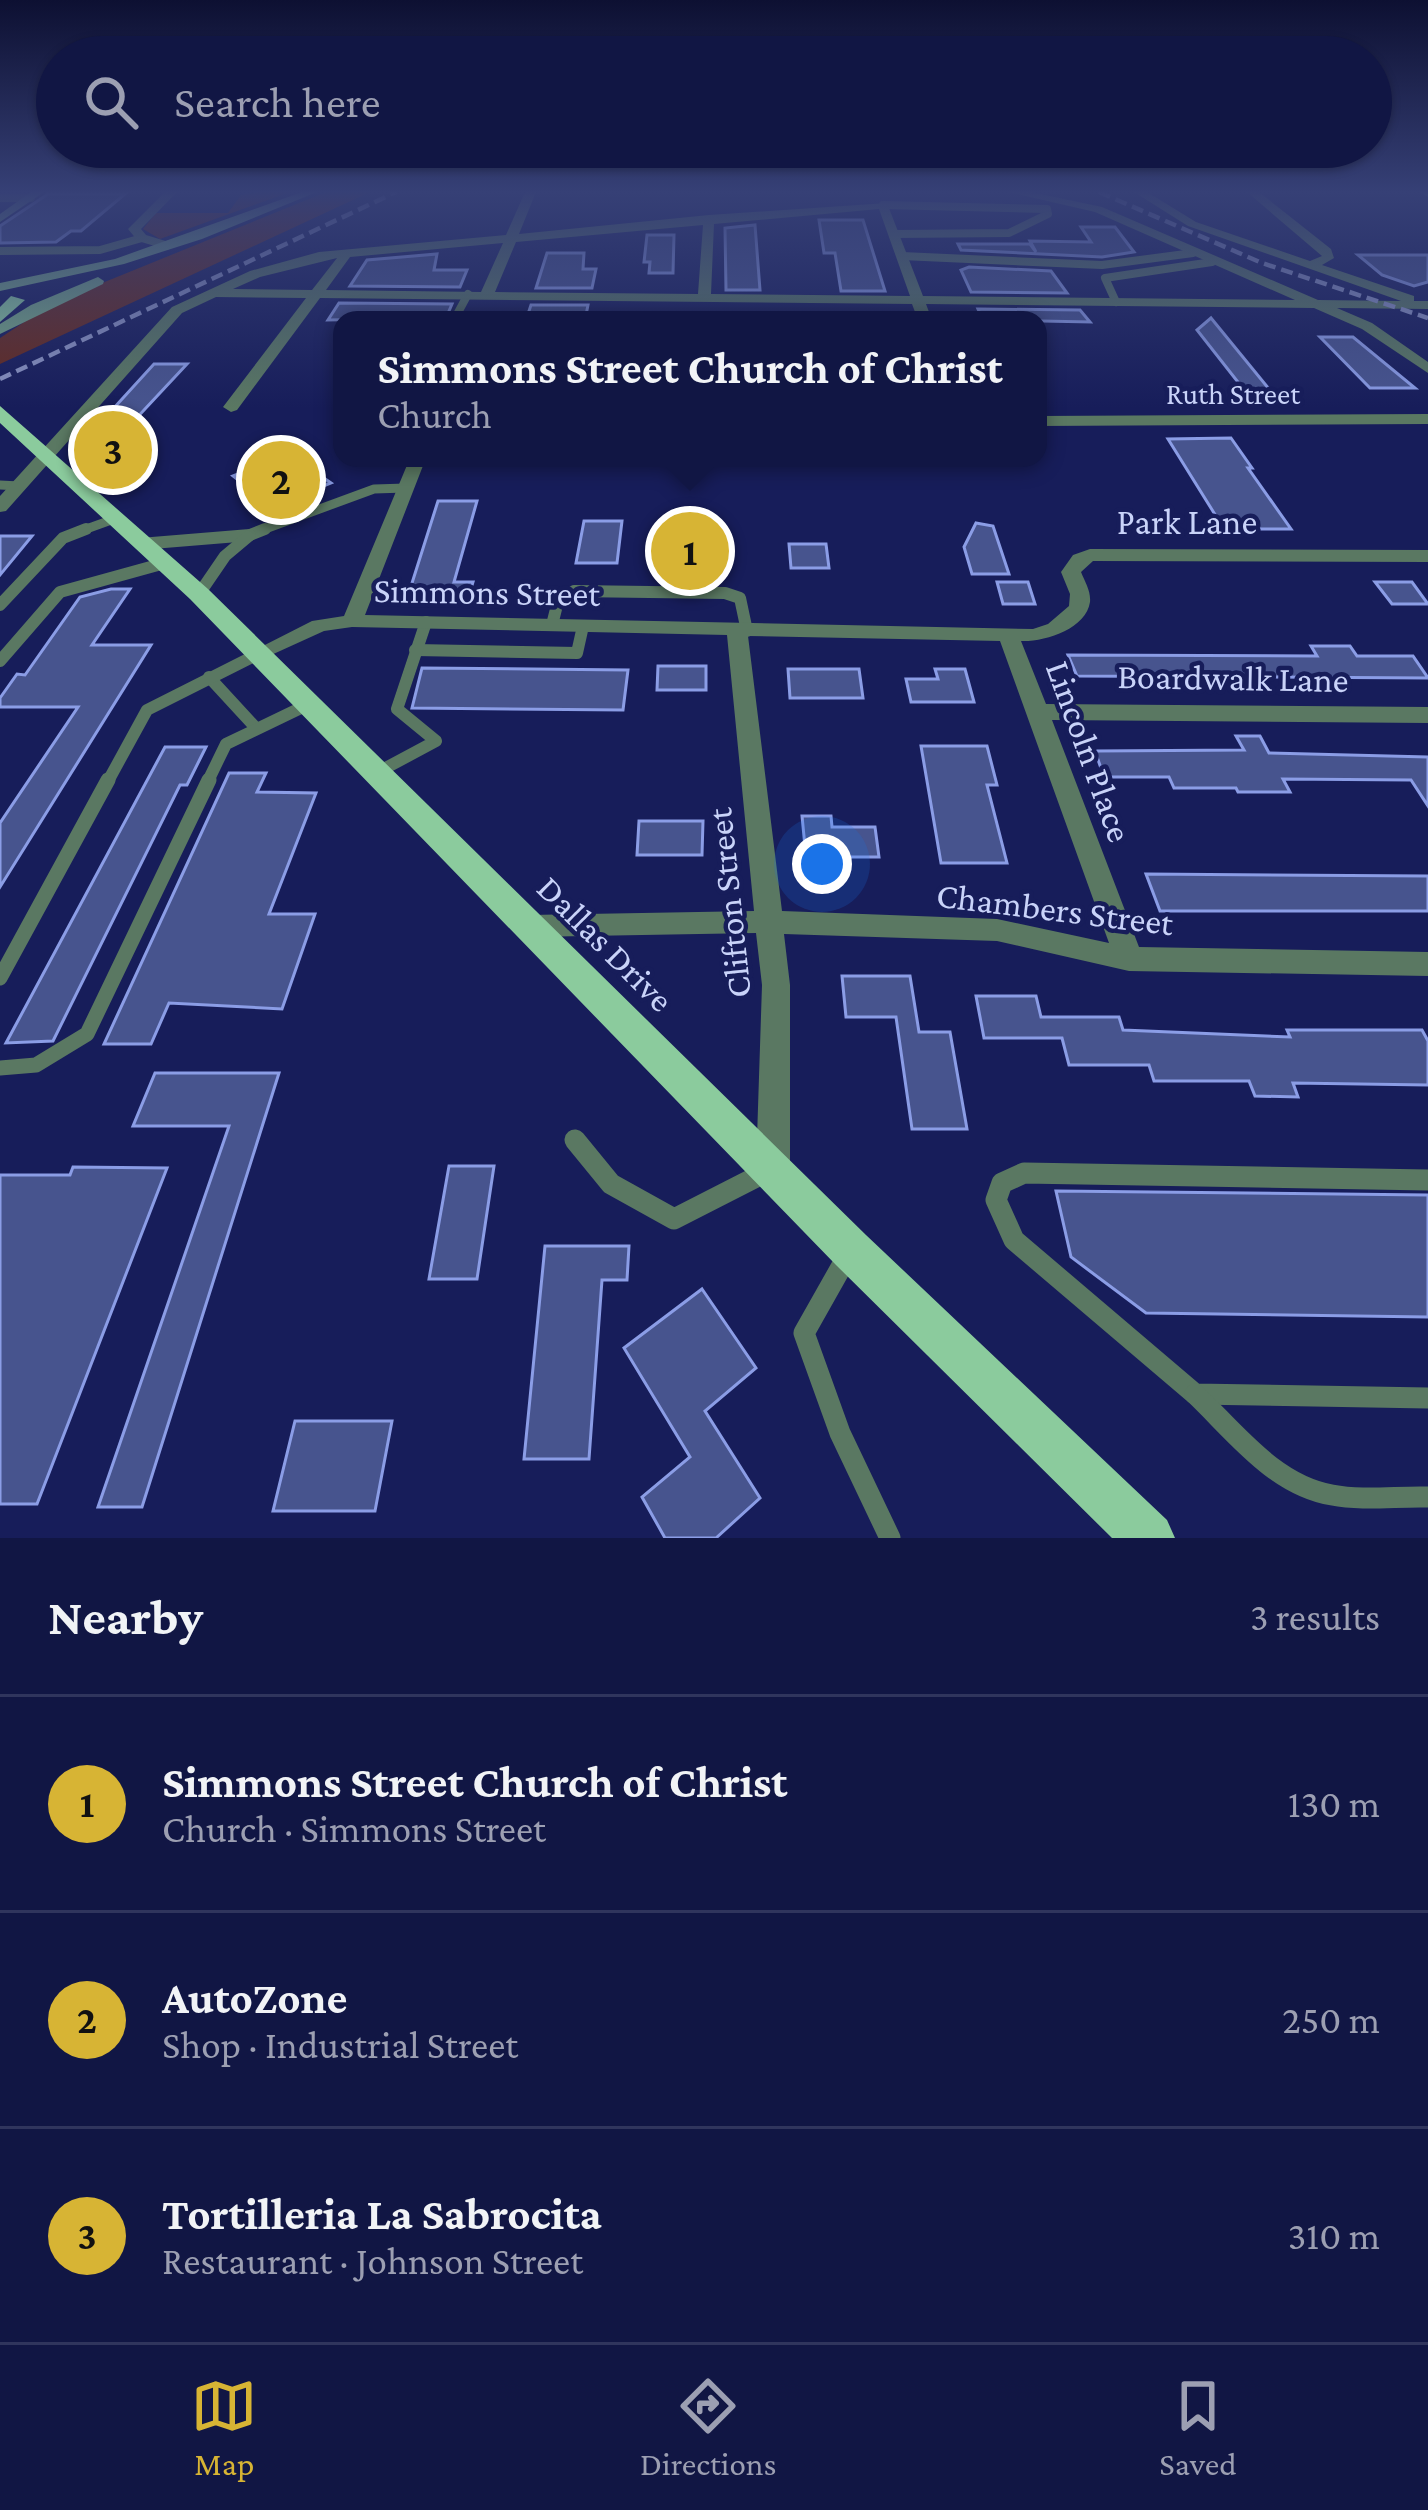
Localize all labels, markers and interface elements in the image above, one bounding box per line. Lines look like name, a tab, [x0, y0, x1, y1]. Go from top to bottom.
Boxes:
search box	[36, 36, 1392, 168]
icon: search	[78, 69, 144, 135]
text: Search here	[174, 77, 381, 127]
popup	[333, 311, 1047, 467]
text: Simmons Street Church of Christ	[377, 343, 1003, 393]
street label: Ruth Street	[1166, 377, 1301, 410]
text: Church	[377, 393, 492, 436]
pin: 3	[74, 405, 152, 495]
pin: 2	[242, 435, 320, 525]
street label: Park Lane	[1117, 502, 1257, 542]
pin: 1	[651, 506, 729, 596]
street label: Simmons Street	[373, 570, 602, 614]
street label: Lincoln Place	[1038, 655, 1140, 847]
street label: Boardwalk Lane	[1117, 656, 1349, 700]
street label: Clifton Street	[699, 805, 759, 1000]
your location	[792, 834, 852, 894]
street label: Dallas Drive	[529, 868, 681, 1020]
street label: Chambers Street	[934, 875, 1177, 943]
text: Nearby	[48, 1588, 203, 1645]
text: 3 results	[1250, 1595, 1380, 1638]
text: Simmons Street Church of Christ	[162, 1757, 788, 1807]
text: 1	[80, 1782, 94, 1825]
text: 130 m	[1288, 1782, 1380, 1825]
text: Church · Simmons Street	[162, 1807, 546, 1850]
text: AutoZone	[162, 1973, 347, 2023]
text: 2	[77, 1998, 97, 2041]
text: 250 m	[1282, 1998, 1380, 2041]
text: Shop · Industrial Street	[162, 2023, 518, 2066]
text: Tortilleria La Sabrocita	[162, 2189, 602, 2239]
text: 3	[77, 2214, 97, 2257]
text: 310 m	[1288, 2214, 1380, 2257]
text: Restaurant · Johnson Street	[162, 2239, 583, 2282]
tab: Map	[191, 2373, 257, 2482]
tab: Directions	[640, 2373, 777, 2482]
tab: Saved	[1159, 2373, 1237, 2482]

